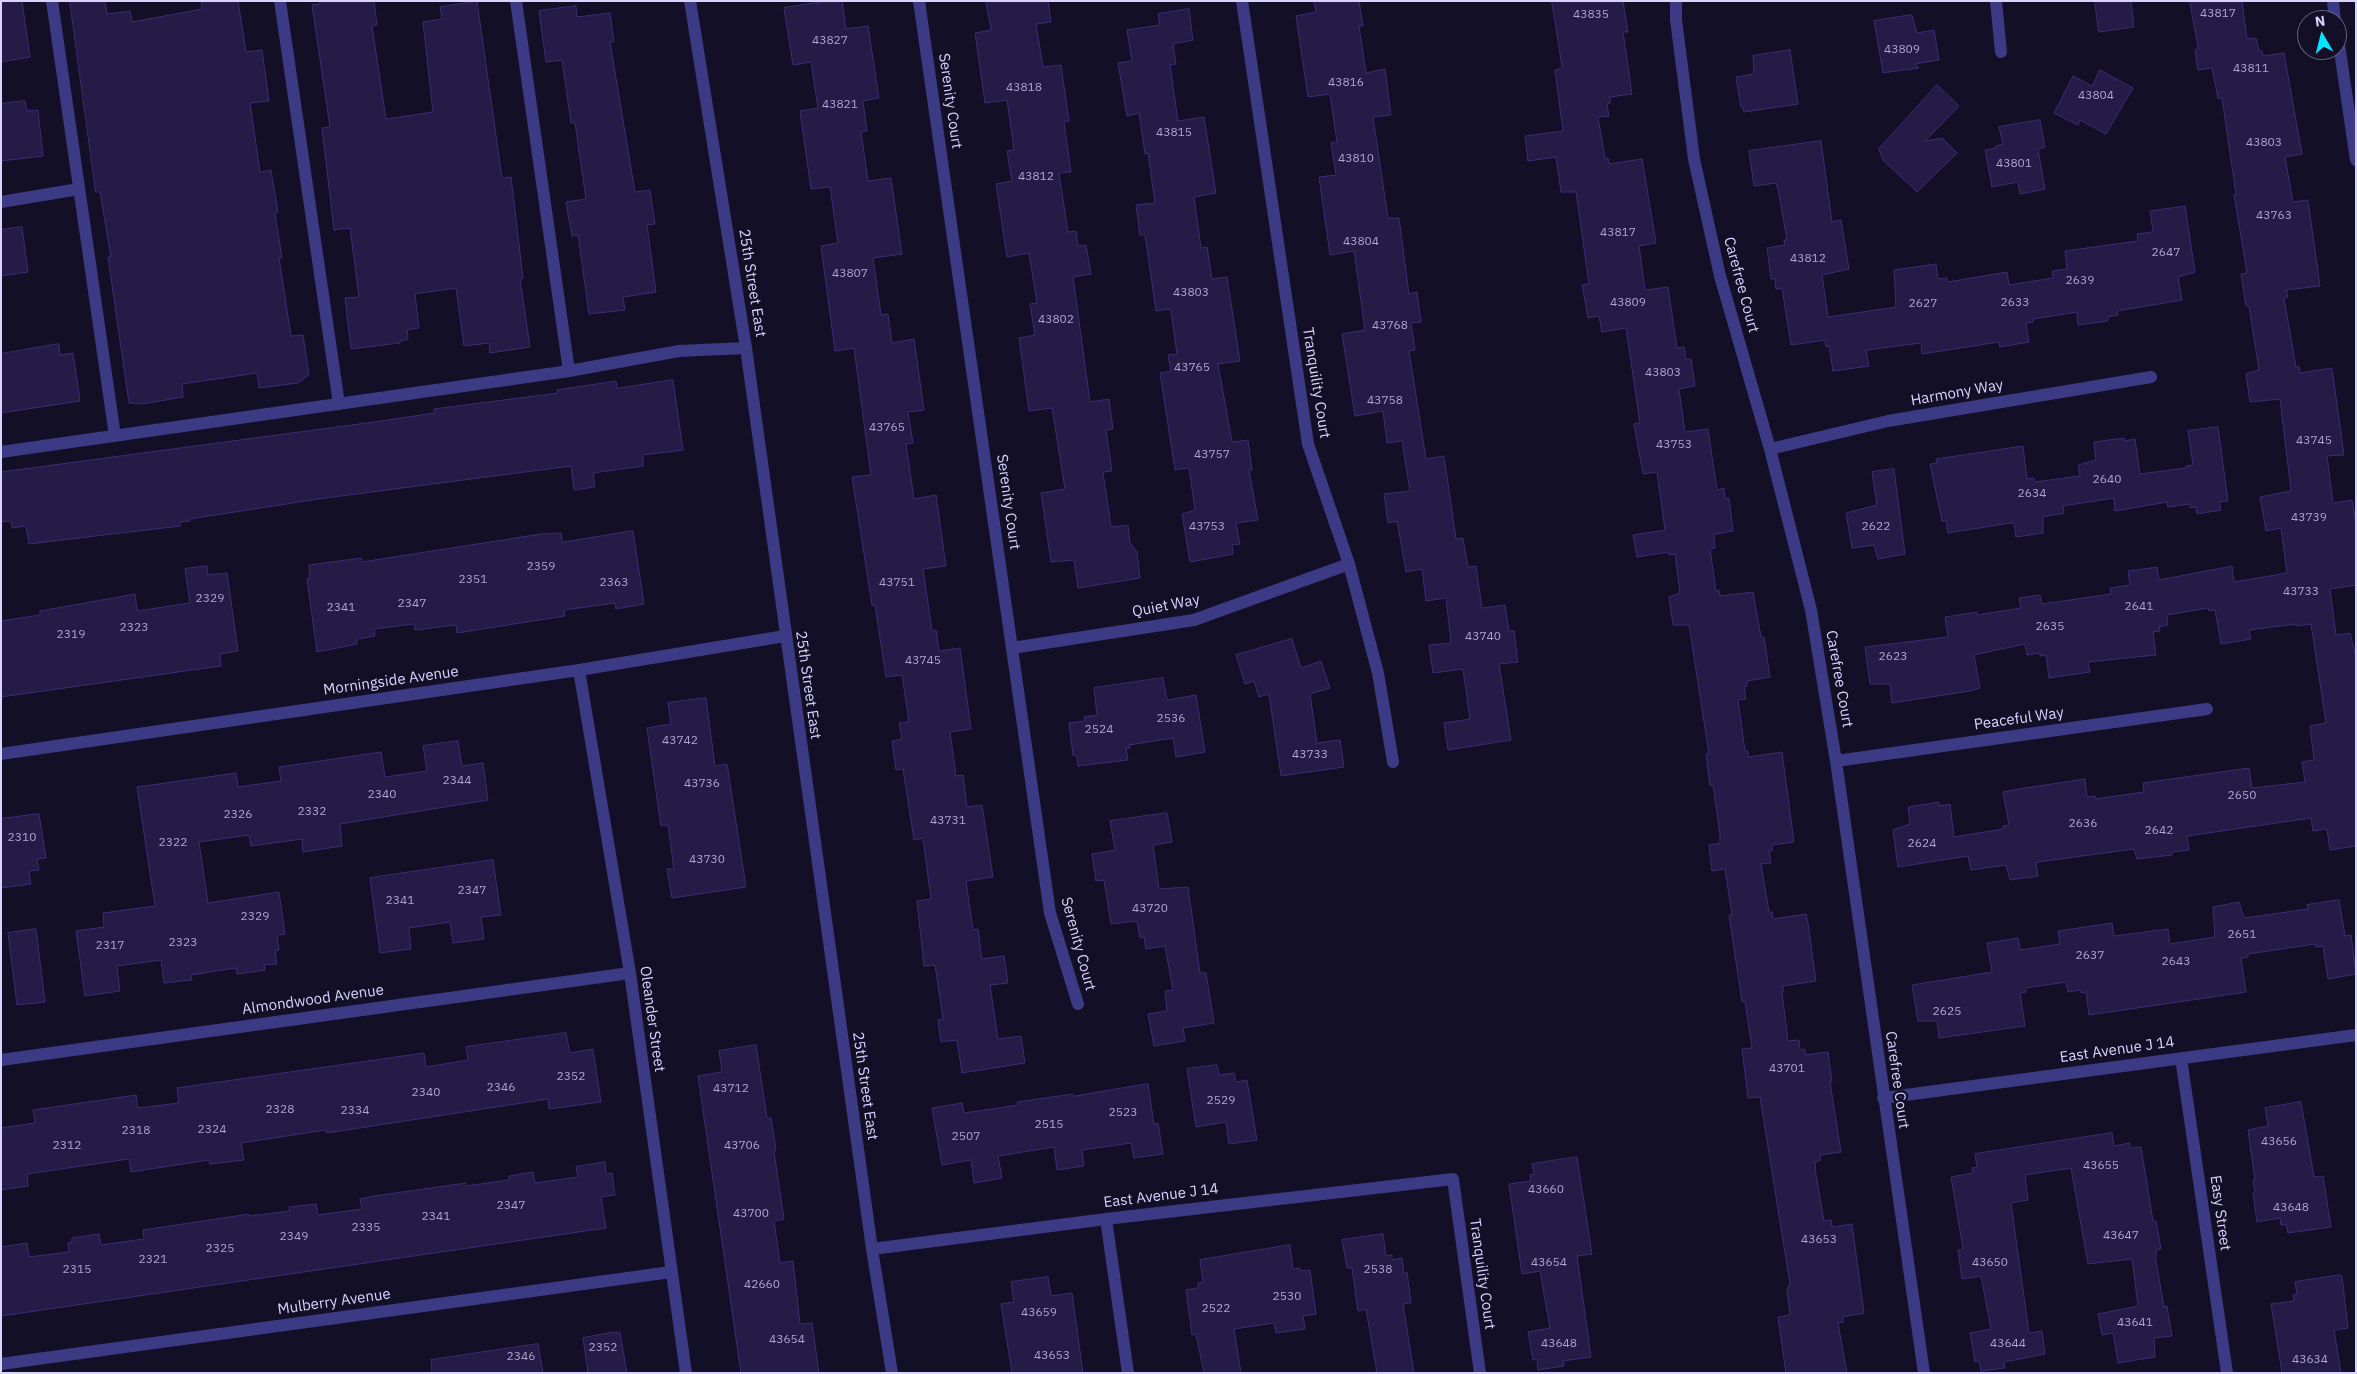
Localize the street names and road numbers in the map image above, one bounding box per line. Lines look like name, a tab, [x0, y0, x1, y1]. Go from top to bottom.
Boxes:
street label: Serenity Court	[934, 52, 966, 150]
street label: 25th Street East	[735, 228, 769, 338]
street label: Carefree Court	[1720, 235, 1762, 335]
street label: Tranquility Court	[1298, 326, 1334, 440]
street label: Harmony Way	[1909, 376, 2005, 410]
street label: Serenity Court	[992, 453, 1024, 551]
street label: Quiet Way	[1131, 591, 1201, 621]
street label: Carefree Court	[1822, 629, 1856, 729]
street label: 25th Street East	[791, 630, 825, 740]
street label: Morningside Avenue	[322, 663, 460, 699]
street label: Peaceful Way	[1973, 704, 2065, 734]
street label: Serenity Court	[1057, 895, 1099, 993]
street label: Oleander Street	[636, 965, 668, 1073]
street label: Almondwood Avenue	[241, 981, 385, 1019]
street label: Carefree Court	[1881, 1030, 1913, 1130]
street label: 25th Street East	[848, 1031, 882, 1141]
street label: East Avenue J 14	[2059, 1033, 2175, 1067]
street label: Easy Street	[2206, 1174, 2234, 1252]
street label: East Avenue J 14	[1103, 1180, 1219, 1212]
street label: Tranquility Court	[1465, 1217, 1499, 1331]
street label: Mulberry Avenue	[276, 1285, 392, 1319]

